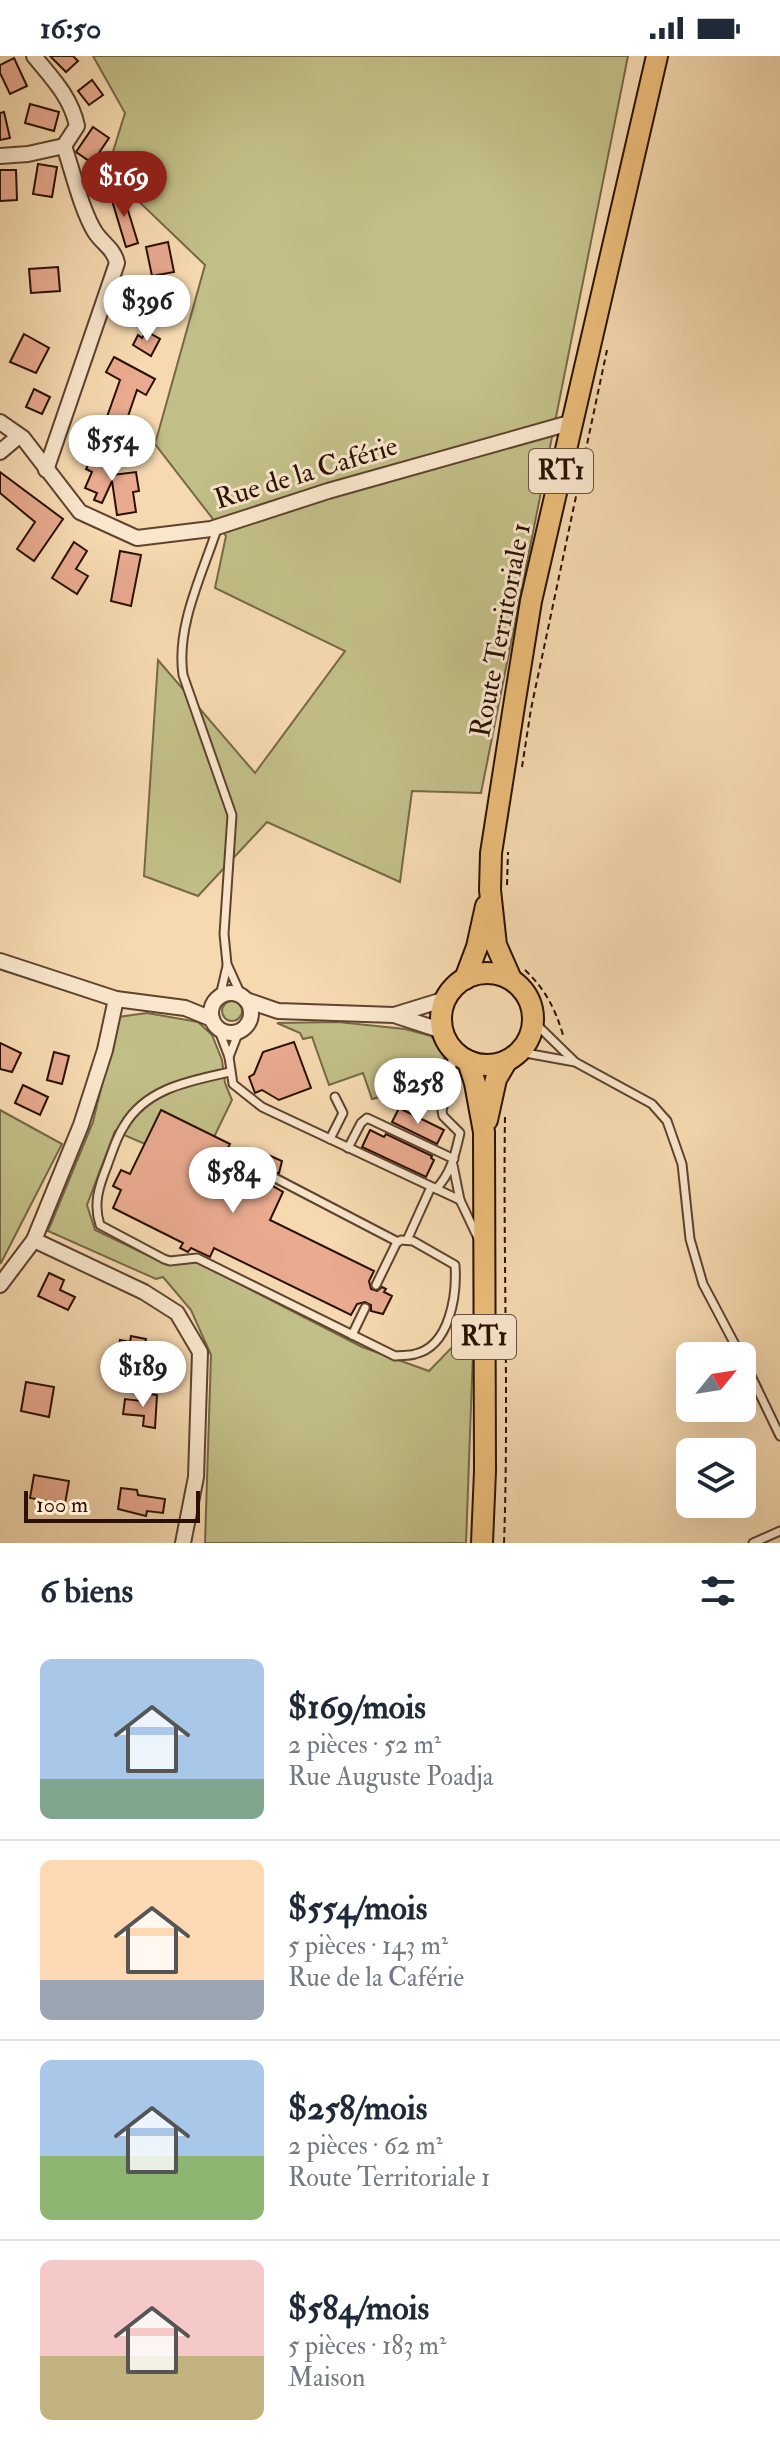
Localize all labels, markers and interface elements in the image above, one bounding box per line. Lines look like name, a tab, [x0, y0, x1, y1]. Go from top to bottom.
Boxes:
text: 16:50	[40, 10, 101, 47]
pin: $169	[77, 151, 171, 219]
text: $169	[99, 161, 149, 193]
pin: $396	[100, 275, 194, 343]
text: $396	[121, 285, 173, 317]
pin: $554	[65, 415, 159, 483]
text: $554	[87, 425, 137, 457]
street label: Rue de la Caférie	[210, 428, 402, 517]
road number: RT1	[529, 449, 593, 493]
street label: Route Territoriale 1	[463, 520, 539, 740]
pin: $258	[371, 1058, 465, 1126]
text: $258	[392, 1068, 444, 1100]
pin: $584	[186, 1147, 280, 1215]
text: $584	[207, 1157, 259, 1189]
road number: RT1	[452, 1315, 516, 1359]
pin: $189	[96, 1341, 190, 1409]
north arrow	[676, 1342, 756, 1422]
map controls	[676, 1342, 756, 1518]
text: $189	[118, 1351, 168, 1383]
button: layers	[676, 1438, 756, 1518]
scale bar	[24, 1487, 200, 1523]
text: 100 m	[36, 1491, 88, 1519]
icon: filters	[696, 1569, 740, 1613]
text: 6 biens	[40, 1570, 133, 1613]
text: $169/mois	[288, 1686, 426, 1729]
icon: home	[104, 1691, 200, 1787]
text: 2 pièces · 52 m²	[288, 1729, 441, 1761]
text: Rue Auguste Poadja	[288, 1761, 493, 1793]
text: $554/mois	[288, 1887, 427, 1930]
icon: home	[104, 1892, 200, 1988]
text: 5 pièces · 143 m²	[288, 1930, 448, 1962]
text: Rue de la Caférie	[288, 1962, 464, 1994]
text: $258/mois	[288, 2087, 427, 2130]
icon: home	[104, 2092, 200, 2188]
text: 2 pièces · 62 m²	[288, 2130, 443, 2162]
text: Route Territoriale 1	[288, 2162, 490, 2194]
text: $584/mois	[288, 2287, 429, 2330]
icon: home	[104, 2292, 200, 2388]
text: 5 pièces · 183 m²	[288, 2330, 446, 2362]
text: Maison	[288, 2362, 365, 2394]

